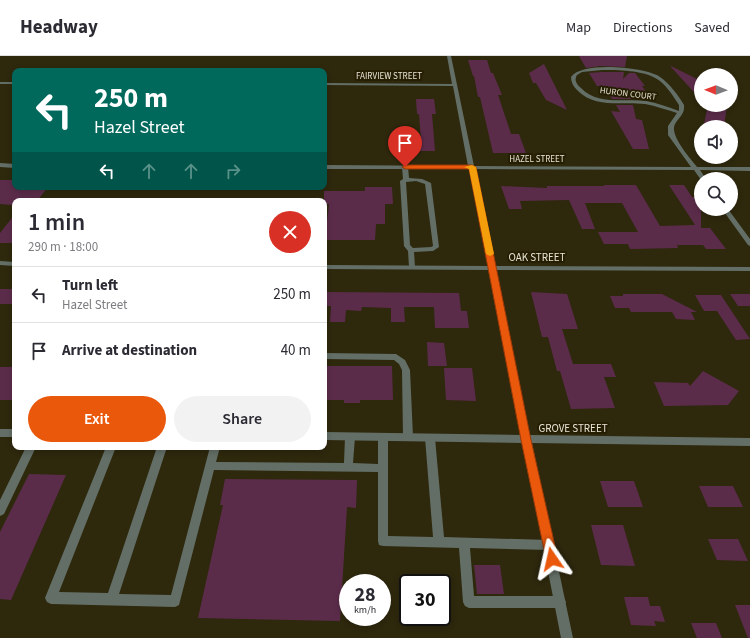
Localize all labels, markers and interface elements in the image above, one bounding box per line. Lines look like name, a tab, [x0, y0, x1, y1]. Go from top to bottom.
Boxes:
text: Headway	[20, 14, 98, 41]
text: Map	[566, 18, 591, 38]
text: Directions	[613, 18, 672, 38]
text: Saved	[694, 18, 730, 38]
north arrow	[694, 68, 738, 112]
map controls	[694, 68, 738, 216]
street label: FAIRVIEW STREET	[356, 70, 422, 83]
text: 250 m	[94, 78, 168, 118]
icon: left	[28, 84, 80, 136]
street label: HURON COURT	[599, 84, 657, 104]
text: Hazel Street	[94, 115, 185, 140]
button: sound	[694, 120, 738, 164]
pin	[388, 126, 422, 167]
icon: arrive	[394, 132, 416, 154]
street label: HAZEL STREET	[509, 153, 565, 166]
icon: left	[96, 160, 118, 182]
icon: ahead	[138, 160, 160, 182]
icon: ahead	[180, 160, 202, 182]
icon: right	[222, 160, 244, 182]
button: search	[694, 172, 738, 216]
text: 1 min	[28, 205, 85, 240]
button: close	[269, 211, 311, 253]
text: 290 m · 18:00	[28, 238, 98, 256]
street label: OAK STREET	[508, 250, 566, 265]
text: Turn left	[62, 275, 118, 296]
icon: left	[28, 284, 50, 306]
text: 250 m	[273, 284, 311, 305]
text: Hazel Street	[62, 296, 127, 314]
icon: arrive	[28, 340, 50, 362]
text: Arrive at destination	[62, 340, 197, 361]
text: 40 m	[281, 340, 311, 361]
button: Exit	[28, 396, 166, 442]
button: Share	[174, 396, 311, 442]
street label: GROVE STREET	[538, 421, 608, 436]
position arrow	[531, 538, 573, 580]
speed limit sign: 30	[399, 574, 451, 626]
text: 28	[354, 581, 376, 609]
text: km/h	[354, 603, 376, 617]

